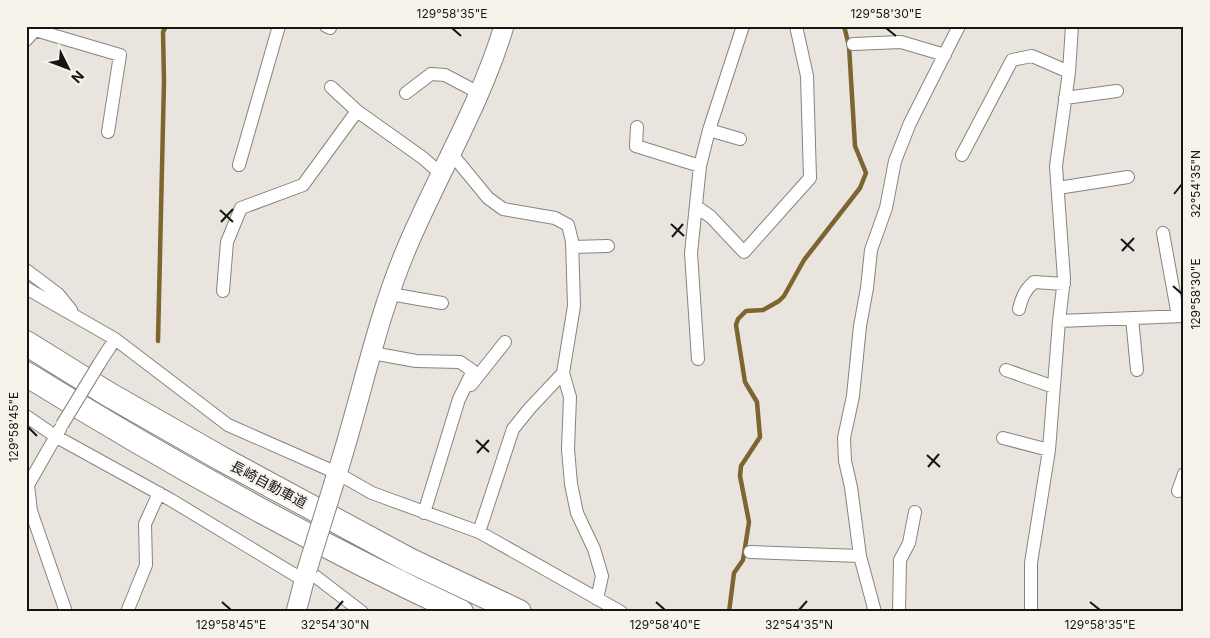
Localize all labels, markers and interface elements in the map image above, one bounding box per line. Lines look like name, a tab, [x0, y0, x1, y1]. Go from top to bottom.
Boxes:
text: 129°58'35"E	[417, 6, 487, 21]
text: 129°58'30"E	[850, 6, 922, 21]
north arrow	[42, 42, 92, 92]
text: N	[68, 67, 88, 87]
text: 32°54'35"N	[1188, 150, 1203, 218]
text: 129°58'30"E	[1188, 258, 1203, 330]
text: 129°58'45"E	[6, 392, 21, 462]
street label: 長崎自動車道	[228, 457, 310, 511]
text: 129°58'45"E	[196, 617, 266, 632]
text: 32°54'30"N	[301, 617, 369, 632]
text: 129°58'40"E	[630, 617, 700, 632]
text: 32°54'35"N	[765, 617, 833, 632]
text: 129°58'35"E	[1065, 617, 1135, 632]

